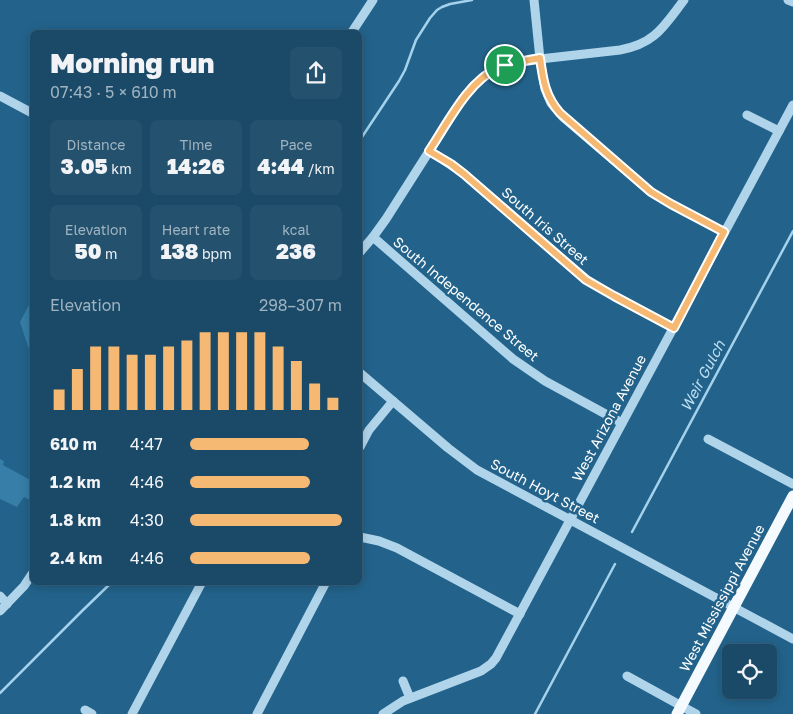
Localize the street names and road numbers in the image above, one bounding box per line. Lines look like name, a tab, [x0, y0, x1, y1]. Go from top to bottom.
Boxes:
street label: South Iris Street	[498, 183, 592, 268]
street label: South Independence Street	[390, 233, 543, 364]
street label: West Arizona Avenue	[568, 351, 649, 484]
street label: South Hoyt Street	[488, 455, 603, 526]
street label: West Mississippi Avenue	[675, 521, 768, 674]

